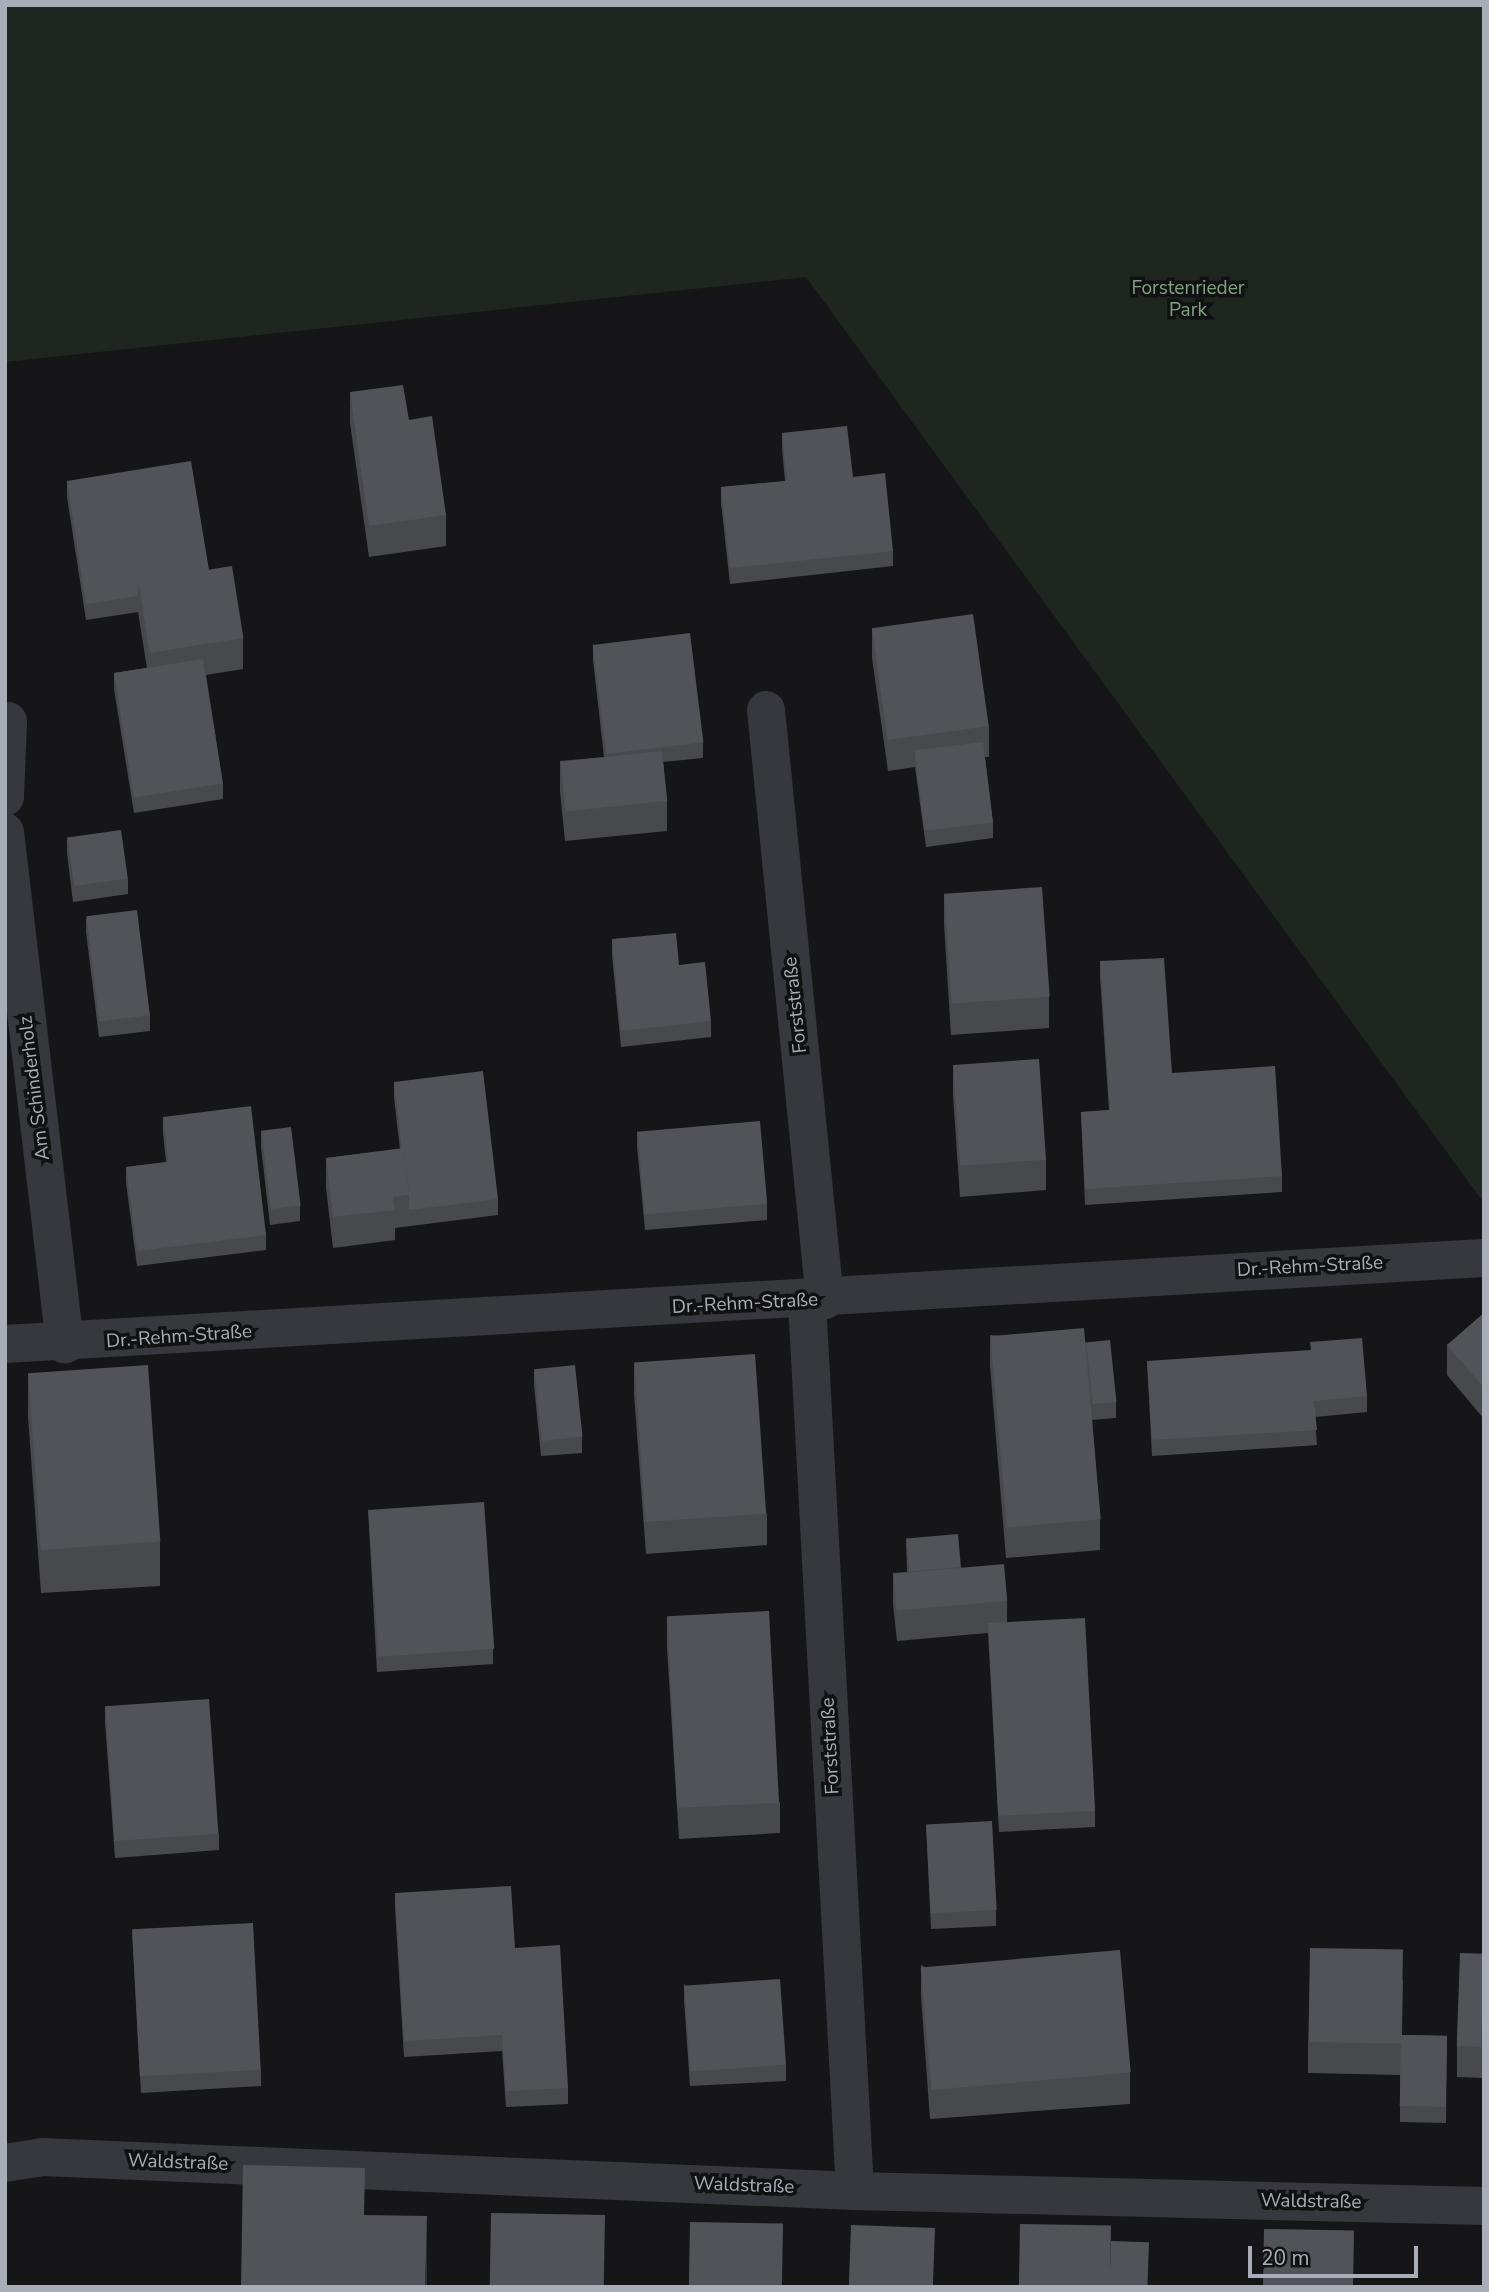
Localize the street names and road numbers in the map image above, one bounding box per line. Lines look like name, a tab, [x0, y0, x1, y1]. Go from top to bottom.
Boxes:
street label: Forststraße	[780, 955, 812, 1055]
street label: Am Schinderholz	[15, 1015, 55, 1161]
street label: Dr.-Rehm-Straße	[1236, 1252, 1384, 1282]
street label: Dr.-Rehm-Straße	[671, 1289, 819, 1319]
street label: Dr.-Rehm-Straße	[105, 1321, 253, 1353]
street label: Forststraße	[817, 1697, 845, 1795]
street label: Waldstraße	[127, 2150, 229, 2176]
street label: Waldstraße	[693, 2173, 795, 2199]
street label: Waldstraße	[1260, 2190, 1362, 2214]

